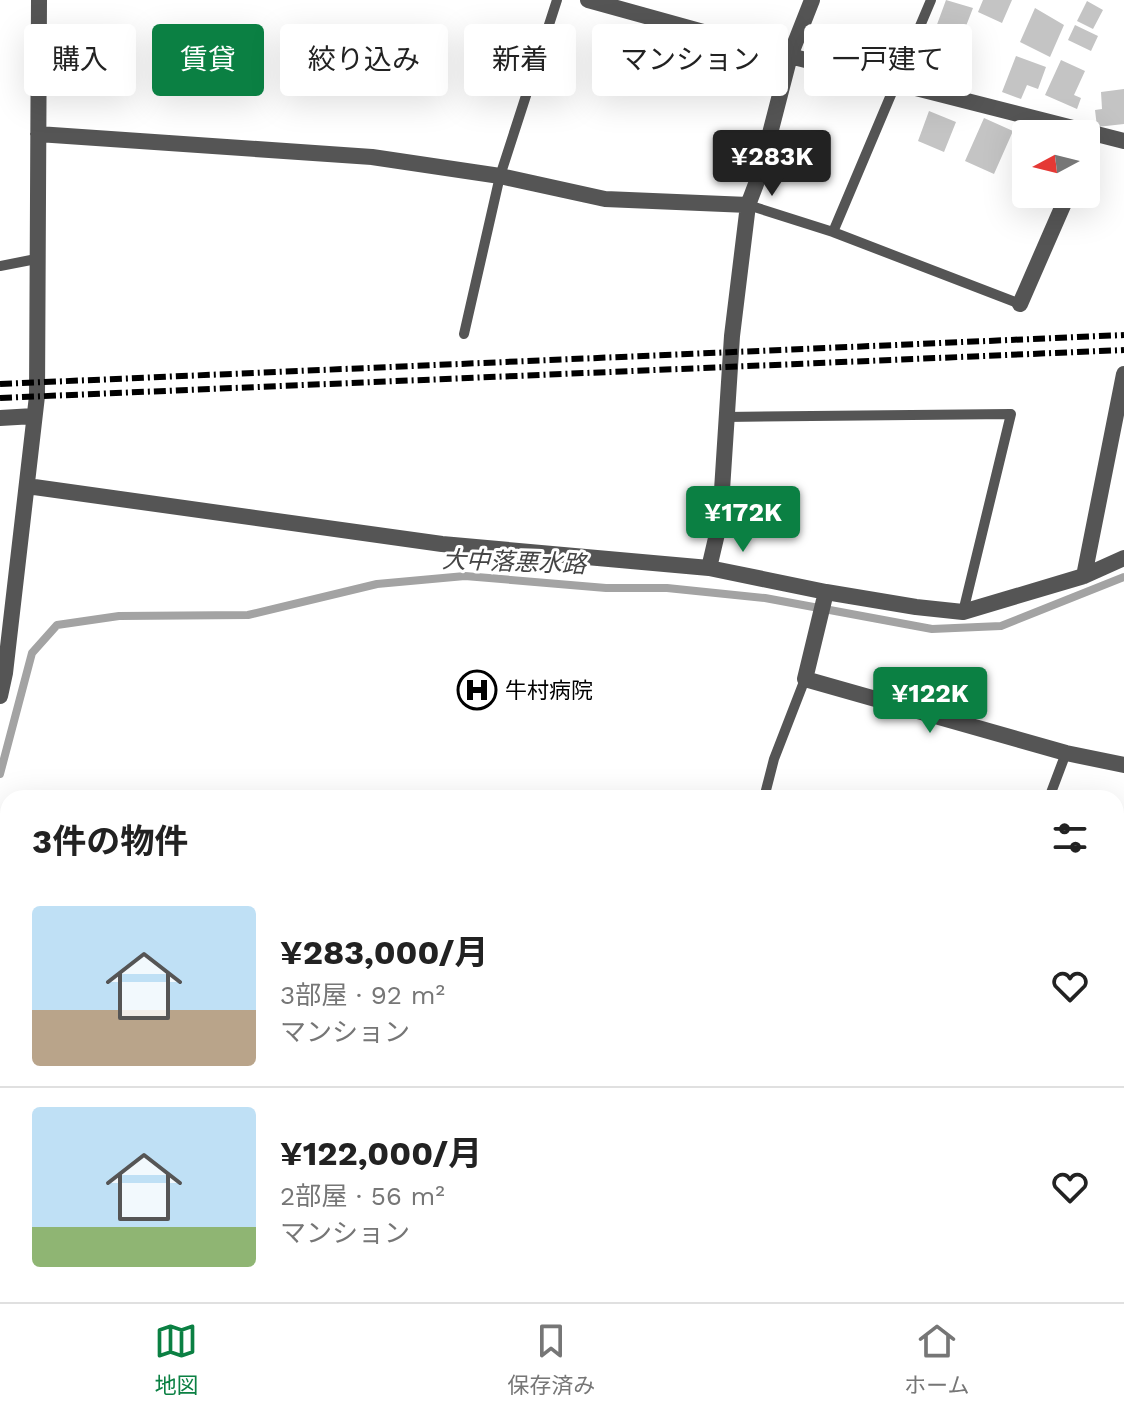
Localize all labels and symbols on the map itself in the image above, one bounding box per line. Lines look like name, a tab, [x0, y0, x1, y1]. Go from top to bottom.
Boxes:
north arrow	[1012, 120, 1100, 208]
pin: ¥283K	[716, 130, 828, 198]
pin: ¥172K	[687, 486, 799, 554]
water label: 大中落悪水路	[442, 545, 588, 579]
pin: ¥122K	[874, 667, 986, 735]
hospital icon: 牛村病院	[456, 669, 498, 711]
place label: 牛村病院	[505, 678, 593, 703]

